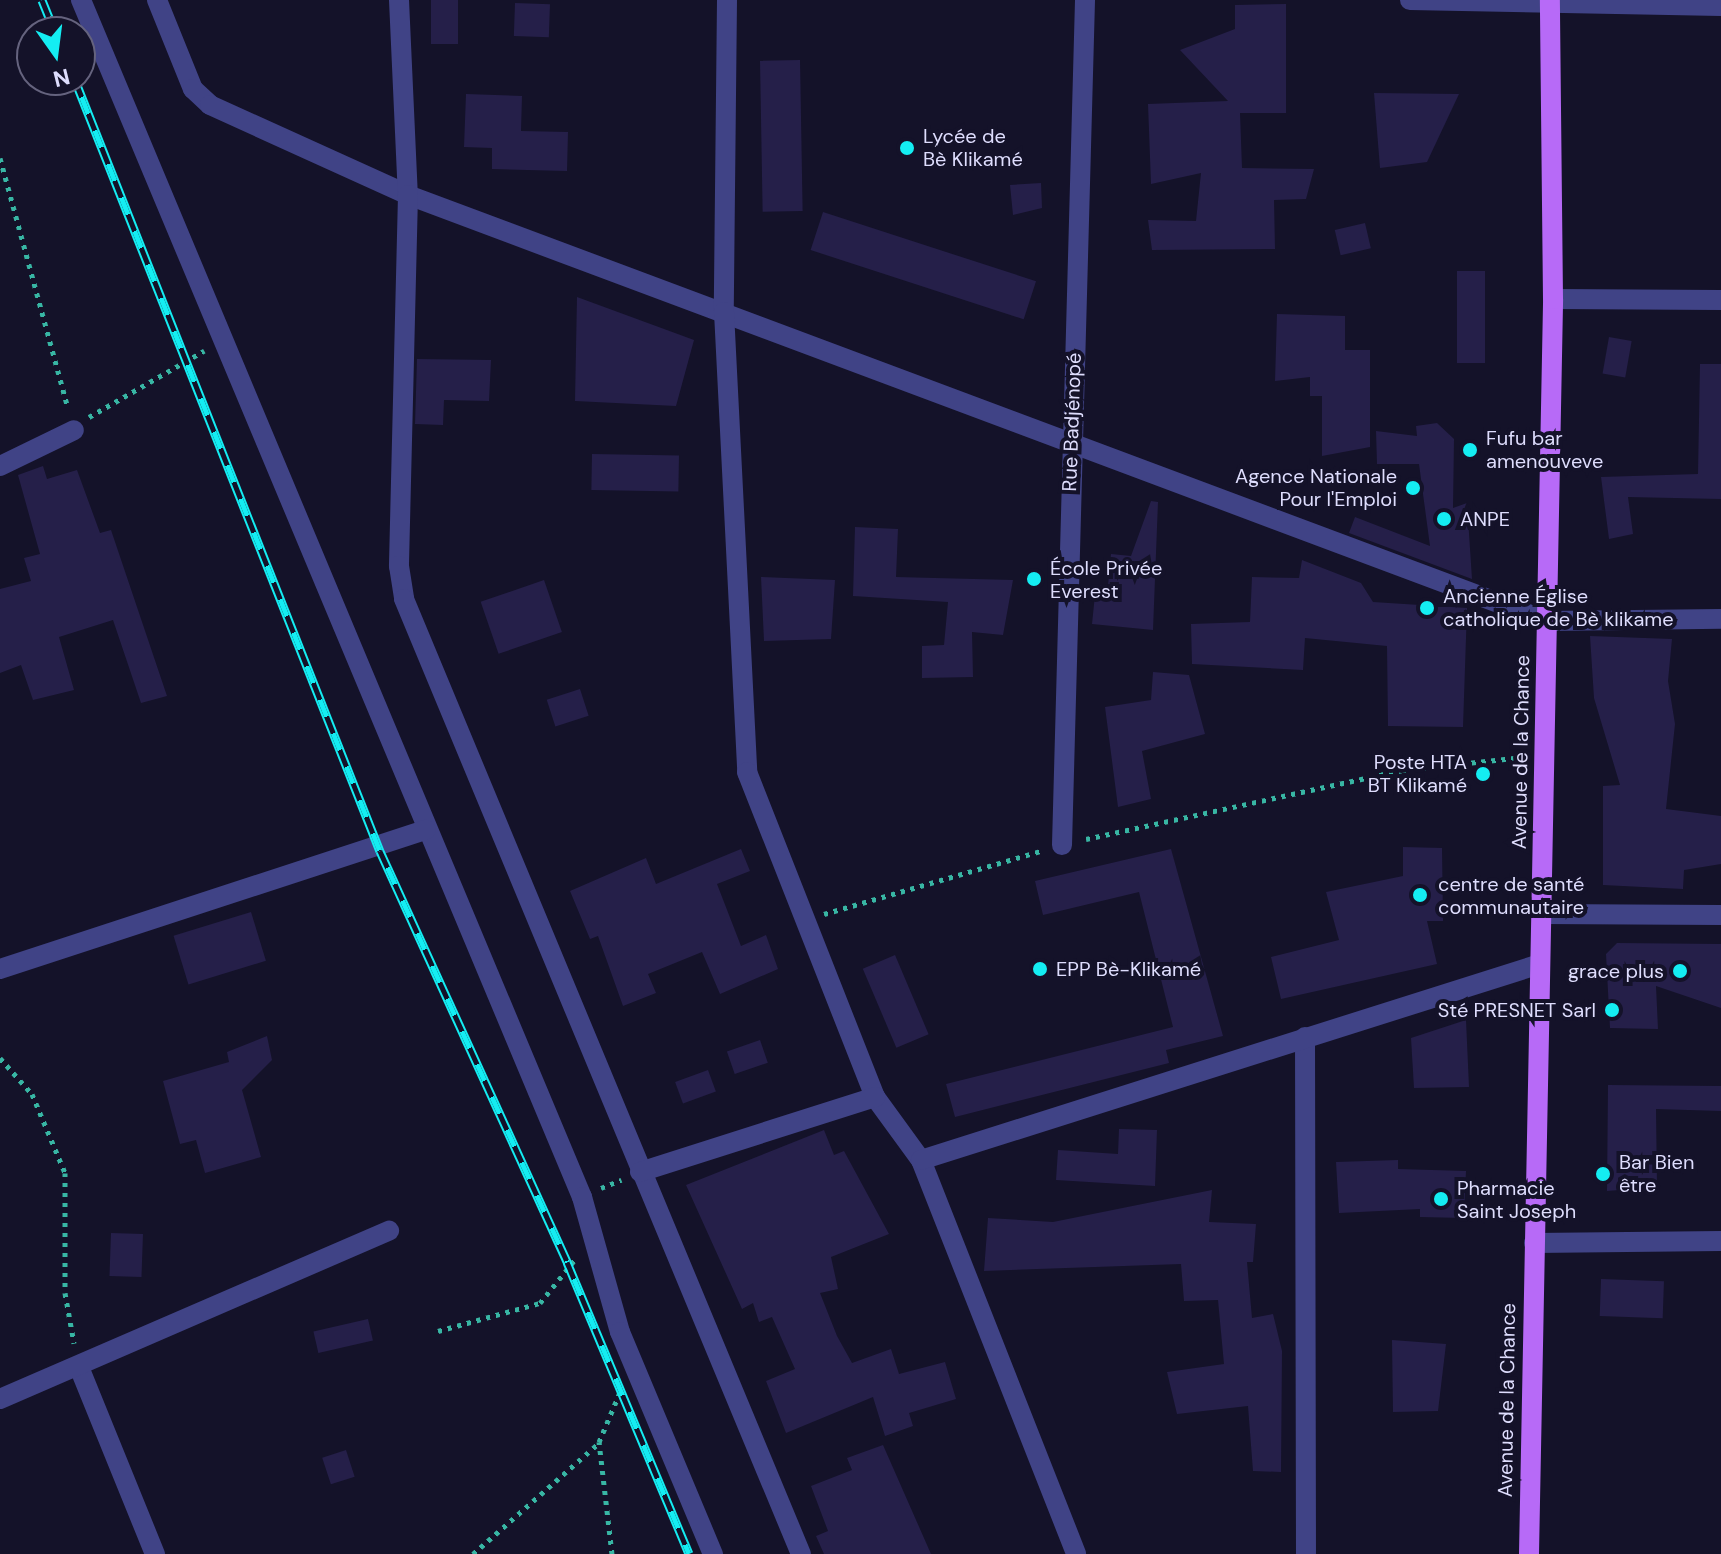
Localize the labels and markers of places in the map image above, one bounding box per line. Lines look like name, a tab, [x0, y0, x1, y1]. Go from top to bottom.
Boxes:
place label: Lycée de Bè Klikamé	[923, 124, 1023, 171]
marker: Lycée de Bè Klikamé	[898, 139, 916, 157]
place label: Fufu bar amenouveve	[1486, 426, 1603, 473]
marker: Fufu bar amenouveve	[1461, 441, 1479, 459]
place label: Agence Nationale Pour l'Emploi	[1235, 464, 1397, 511]
marker: Agence Nationale Pour l'Emploi	[1404, 479, 1422, 497]
place label: ANPE	[1460, 507, 1510, 531]
marker: ANPE	[1435, 510, 1453, 528]
place label: École Privée Everest	[1050, 556, 1162, 603]
marker: École Privée Everest	[1025, 570, 1043, 588]
place label: Ancienne Église catholique de Bè klikame	[1443, 584, 1674, 631]
marker: Ancienne Église catholique de Bè klikame	[1418, 599, 1436, 617]
place label: Poste HTA BT Klikamé	[1368, 750, 1467, 797]
marker: Poste HTA BT Klikamé	[1474, 765, 1492, 783]
place label: centre de santé communautaire	[1438, 872, 1584, 919]
marker: centre de santé communautaire	[1409, 884, 1431, 906]
place label: EPP Bè-Klikamé	[1056, 957, 1201, 981]
place label: grace plus	[1568, 959, 1664, 983]
marker: EPP Bè-Klikamé	[1031, 960, 1049, 978]
marker: grace plus	[1671, 962, 1689, 980]
place label: Sté PRESNET Sarl	[1438, 998, 1596, 1022]
marker: Sté PRESNET Sarl	[1603, 1001, 1621, 1019]
place label: Bar Bien être	[1619, 1150, 1694, 1197]
marker: Bar Bien être	[1594, 1165, 1612, 1183]
place label: Pharmacie Saint Joseph	[1457, 1176, 1576, 1223]
marker: Pharmacie Saint Joseph	[1432, 1190, 1450, 1208]

